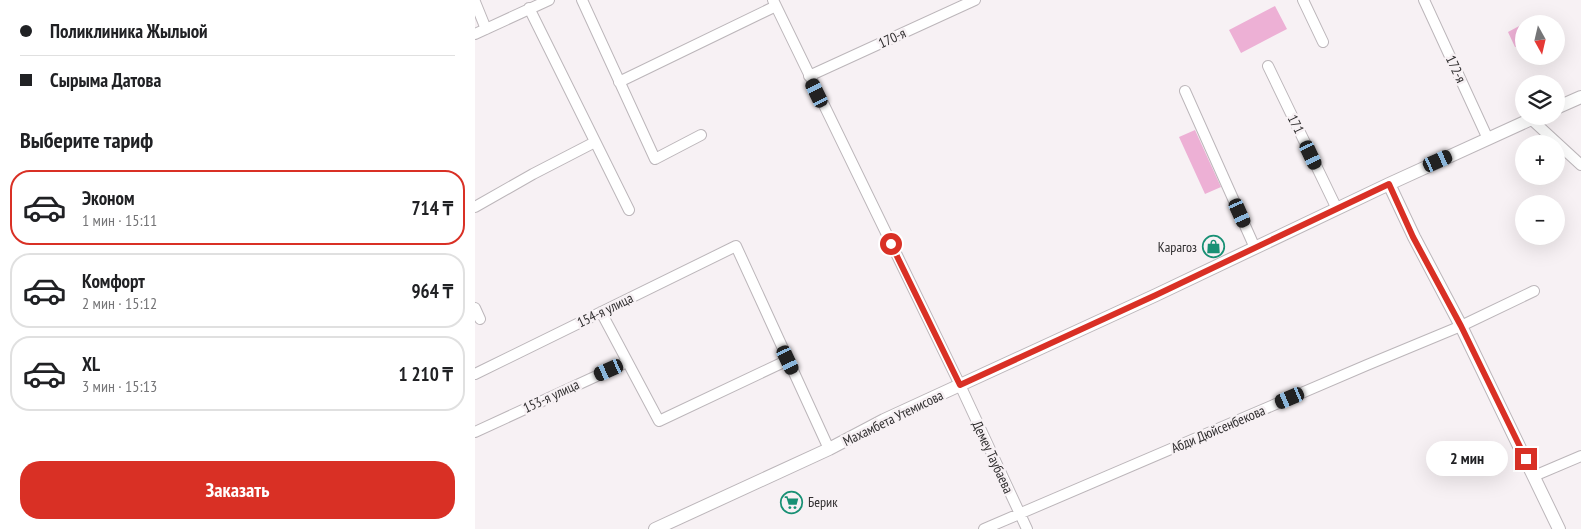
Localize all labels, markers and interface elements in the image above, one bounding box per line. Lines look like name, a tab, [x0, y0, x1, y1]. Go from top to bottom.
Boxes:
north arrow	[1515, 15, 1565, 65]
map controls	[1515, 15, 1565, 245]
text: Поликлиника Жылыой	[50, 19, 208, 43]
street label: 170-я	[875, 24, 909, 52]
street label: 172-я	[1442, 52, 1470, 86]
text: Сырыма Датова	[50, 68, 161, 92]
button: layers	[1515, 75, 1565, 125]
car	[803, 76, 830, 110]
street label: 171	[1284, 112, 1308, 136]
text: Выберите тариф	[20, 126, 153, 154]
button: +	[1515, 135, 1565, 185]
car	[1297, 138, 1324, 172]
car	[1421, 148, 1454, 174]
icon: car	[22, 185, 67, 230]
text: Эконом	[82, 186, 135, 210]
button: −	[1515, 195, 1565, 245]
text: 714 ₸	[411, 196, 453, 220]
car	[1227, 196, 1252, 230]
text: 1 мин · 15:11	[82, 210, 157, 230]
route start	[880, 233, 902, 255]
shop icon: Карагоз	[1201, 235, 1225, 259]
place label: Карагоз	[1158, 238, 1197, 256]
icon: car	[22, 268, 67, 313]
text: Комфорт	[82, 269, 145, 293]
text: 964 ₸	[411, 279, 453, 303]
street label: 154-я улица	[574, 289, 636, 331]
text: 2 мин · 15:12	[82, 293, 157, 313]
car	[774, 343, 801, 377]
icon: car	[22, 351, 67, 396]
text: XL	[82, 352, 100, 376]
car	[592, 357, 625, 383]
text: 1 210 ₸	[399, 362, 453, 386]
street label: 153-я улица	[520, 375, 582, 417]
text: 3 мин · 15:13	[82, 376, 157, 396]
car	[1273, 385, 1306, 411]
street label: Махамбета Утемисова	[840, 386, 946, 450]
street label: Абди Дюйсенбекова	[1168, 401, 1268, 457]
street label: Демеу Таубаева	[968, 418, 1018, 496]
callout: 2 мин	[1426, 442, 1509, 476]
text: 2 мин	[1450, 448, 1484, 468]
route end	[1515, 448, 1537, 470]
button: Заказать	[20, 461, 455, 519]
supermarket icon: Берик	[780, 490, 804, 514]
place label: Берик	[808, 493, 838, 511]

